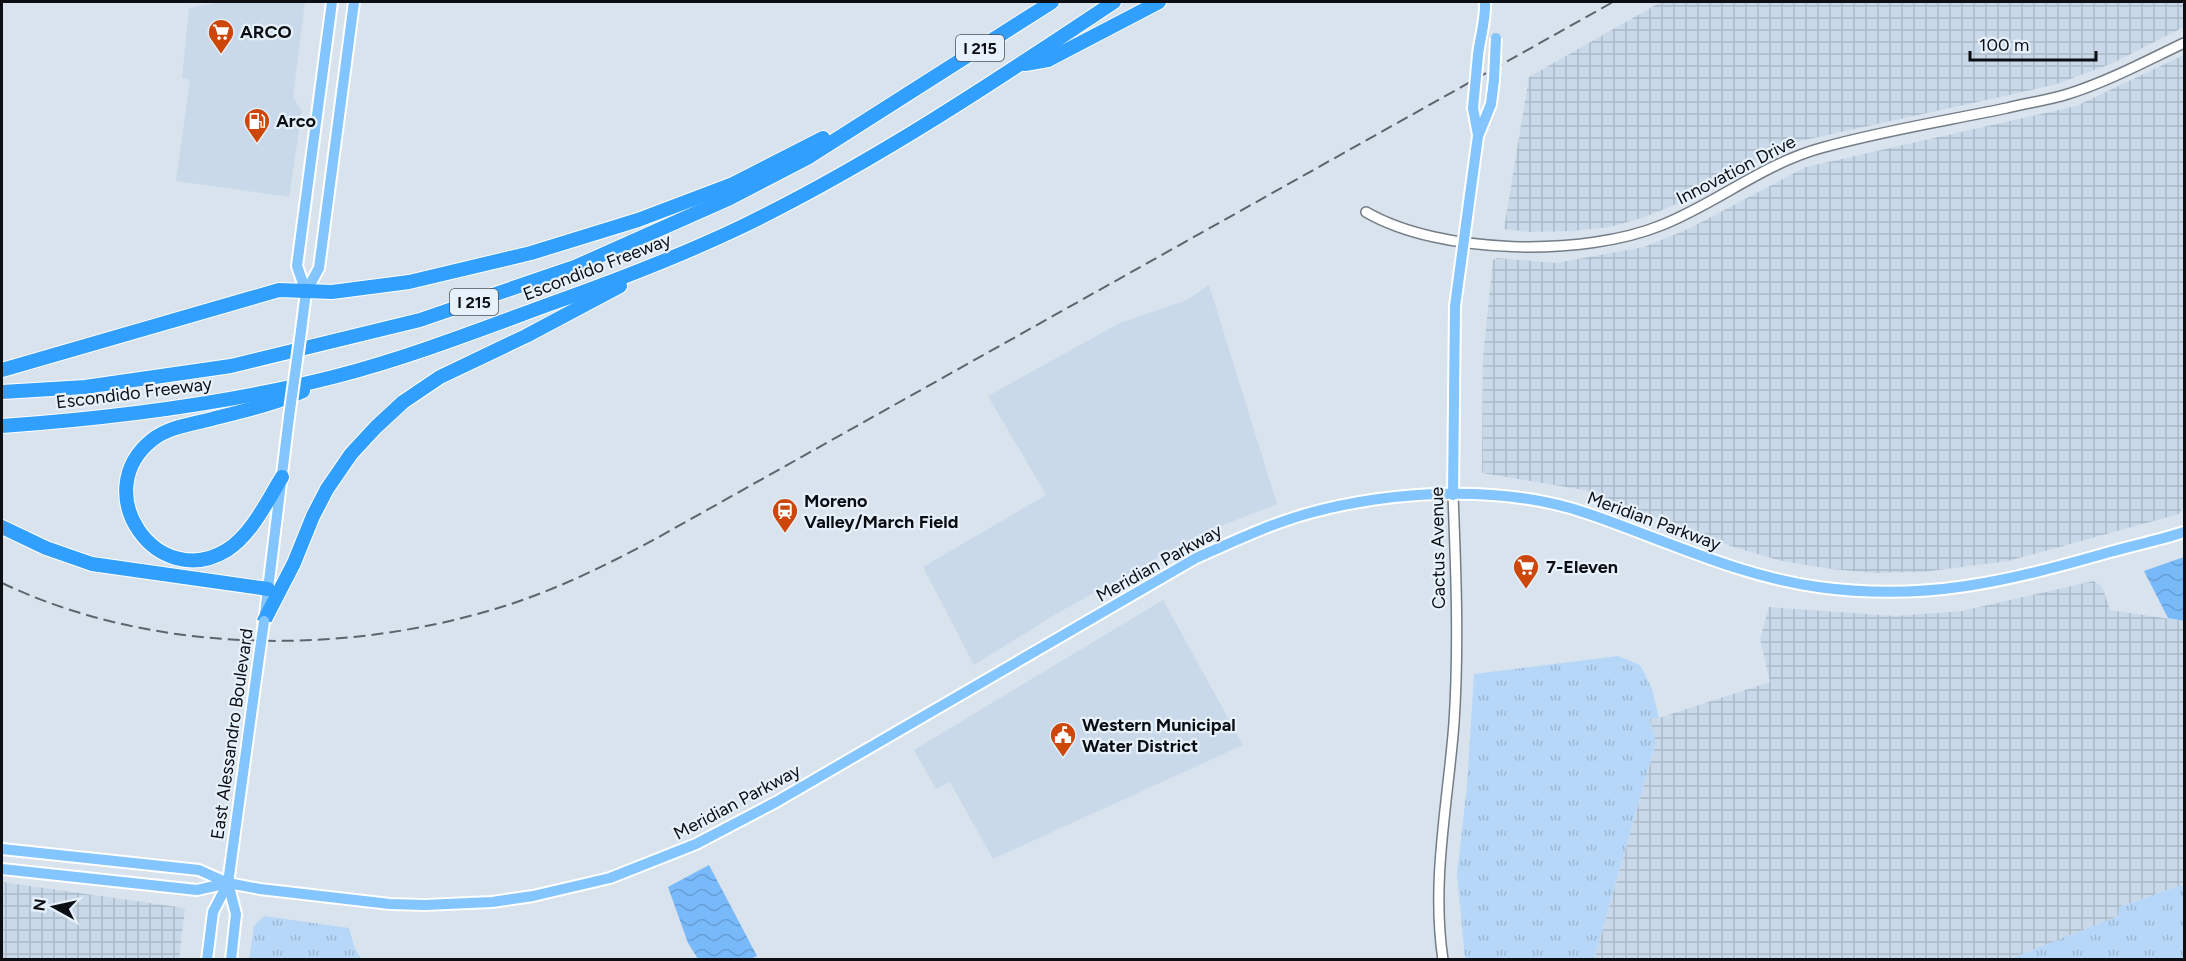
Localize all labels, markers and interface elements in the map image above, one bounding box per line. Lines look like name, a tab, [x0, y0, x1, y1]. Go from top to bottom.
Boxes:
supermarket icon: ARCO	[206, 17, 236, 55]
place label: ARCO	[240, 21, 292, 43]
scale bar	[1970, 24, 2096, 62]
text: 100 m	[1979, 34, 2029, 56]
road number: I 215	[956, 35, 1004, 61]
fuel station icon: Arco	[242, 106, 272, 144]
place label: Arco	[276, 110, 316, 132]
street label: Innovation Drive	[1673, 130, 1800, 210]
street label: Escondido Freeway	[520, 228, 675, 305]
road number: I 215	[450, 289, 498, 315]
street label: Escondido Freeway	[55, 372, 214, 413]
street label: Cactus Avenue	[1426, 486, 1450, 609]
street label: Meridian Parkway	[1584, 487, 1724, 556]
place label: Moreno Valley/March Field	[804, 490, 958, 533]
station icon: Moreno Valley/March Field	[770, 496, 800, 534]
street label: Meridian Parkway	[1092, 519, 1226, 607]
supermarket icon: 7-Eleven	[1511, 552, 1541, 590]
place label: 7-Eleven	[1546, 556, 1618, 578]
street label: East Alessandro Boulevard	[206, 627, 258, 841]
place label: Western Municipal Water District	[1082, 714, 1236, 757]
public building icon: Western Municipal Water District	[1048, 720, 1078, 758]
street label: Meridian Parkway	[670, 759, 805, 845]
north arrow	[24, 877, 84, 937]
text: N	[29, 898, 50, 912]

